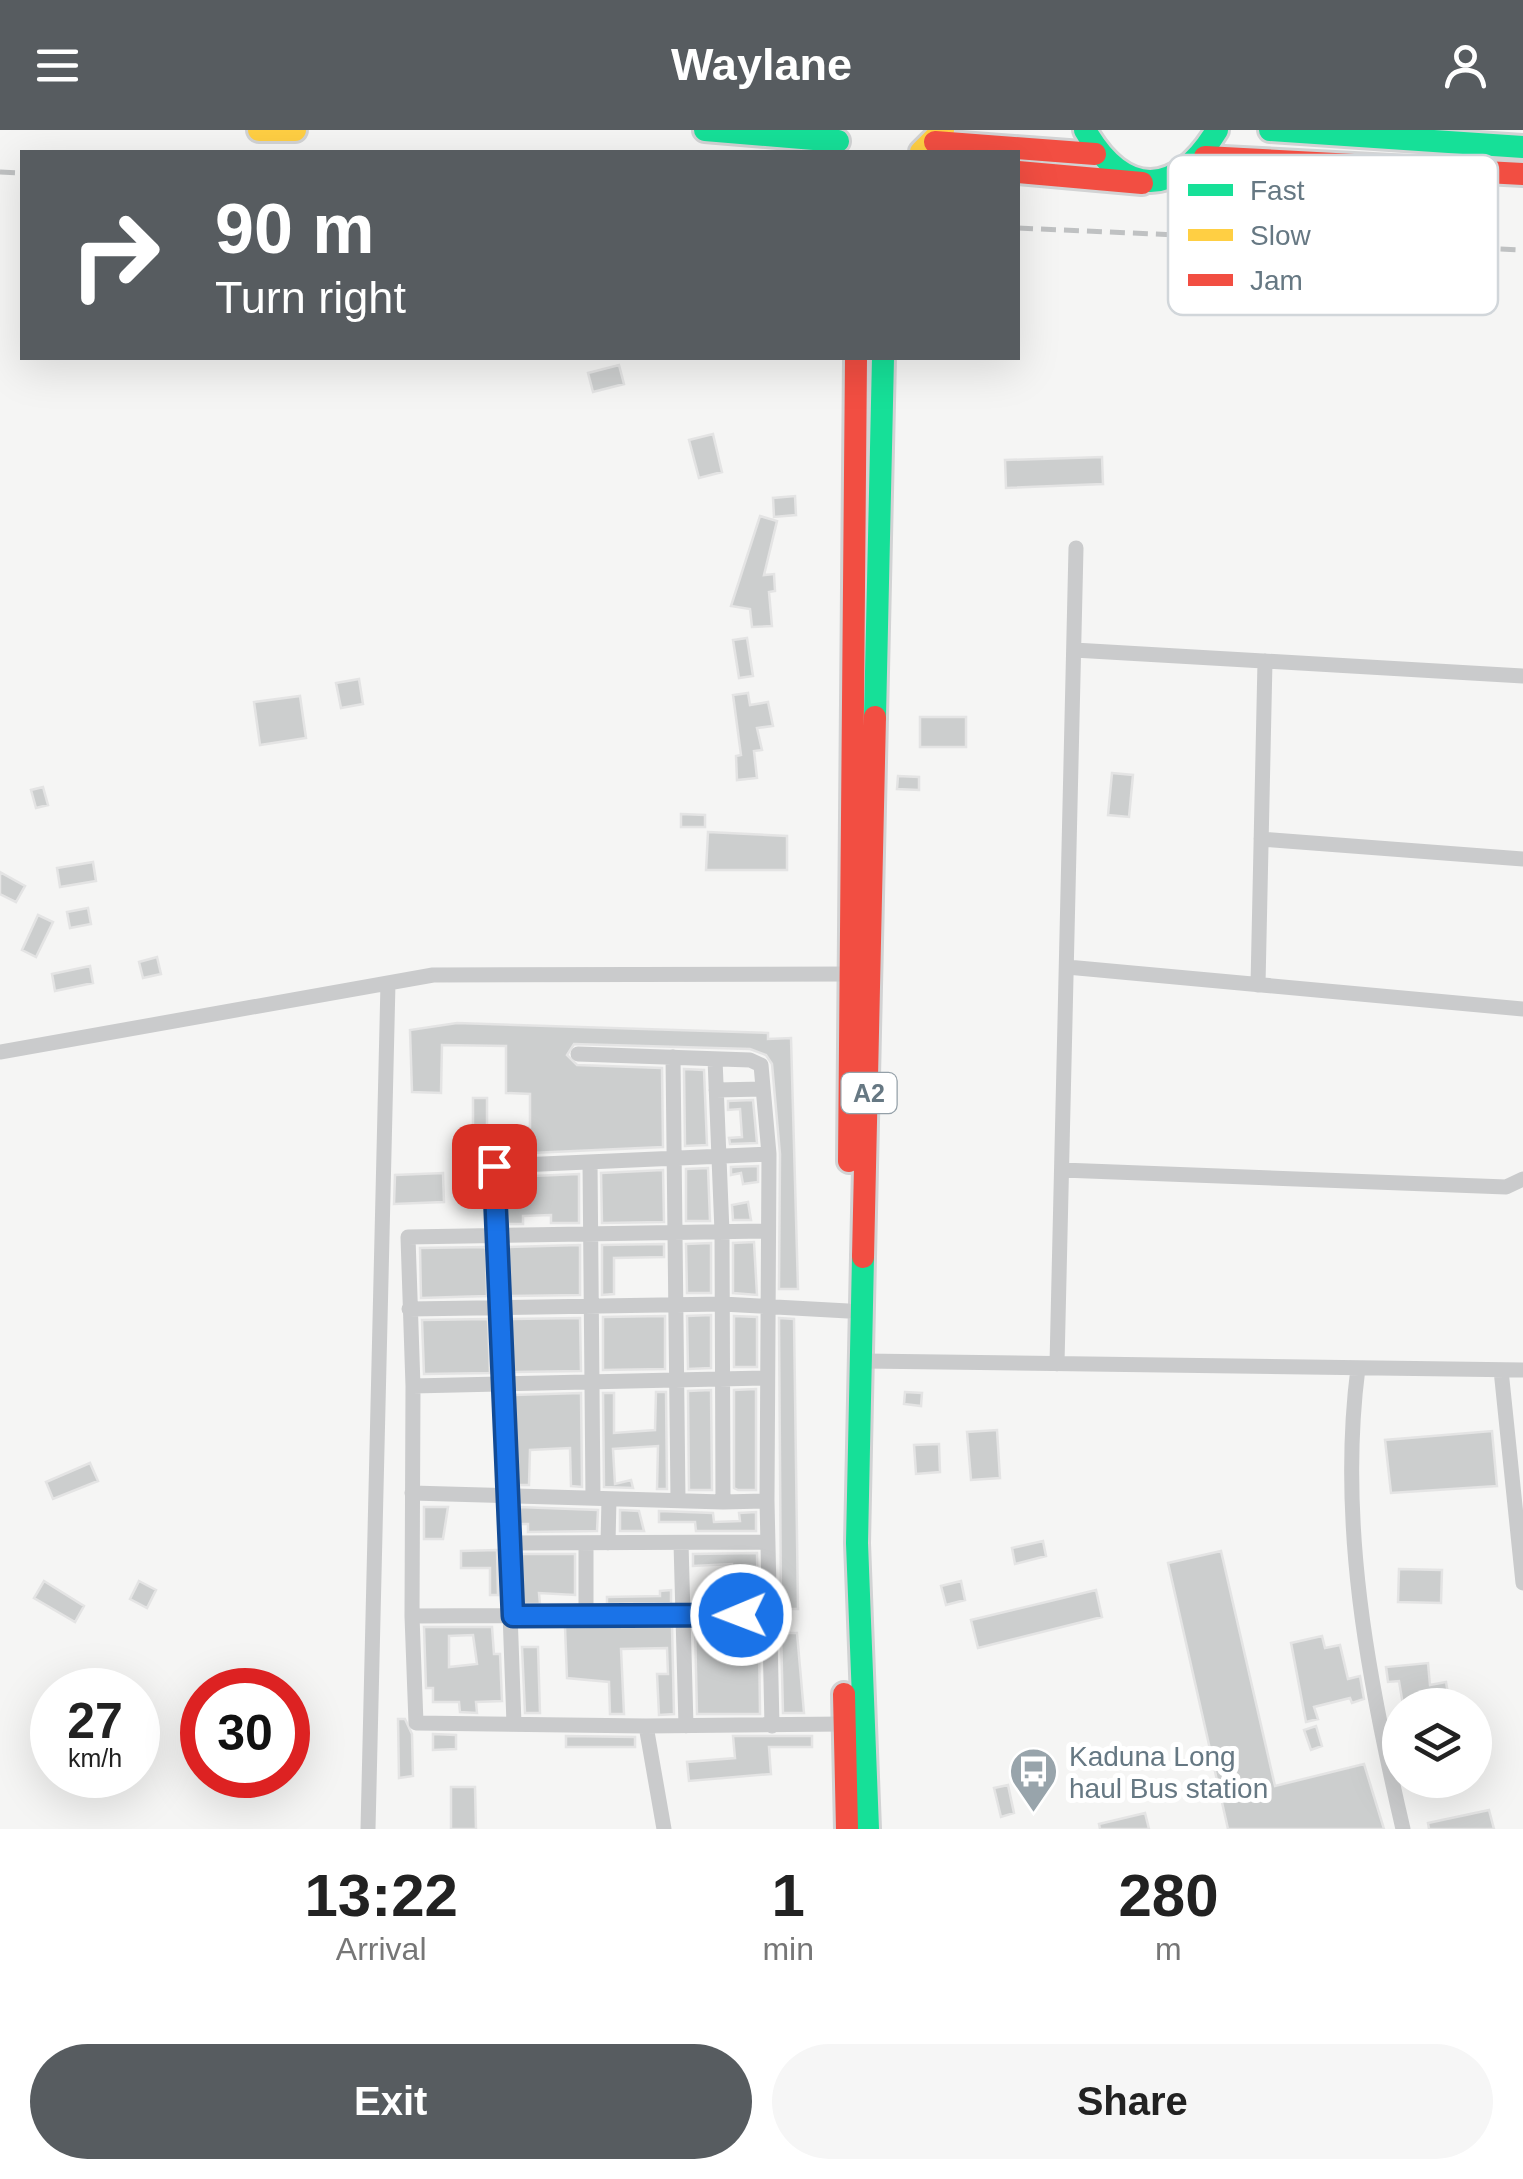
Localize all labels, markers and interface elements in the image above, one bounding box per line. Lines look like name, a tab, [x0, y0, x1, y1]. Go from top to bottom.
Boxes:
icon: menu	[30, 38, 85, 93]
icon: person	[1438, 38, 1493, 93]
text: Waylane	[671, 39, 852, 90]
legend	[1168, 155, 1498, 315]
text: Fast	[1250, 175, 1305, 206]
icon: right	[50, 190, 180, 320]
text: 90 m	[215, 190, 375, 268]
text: Slow	[1250, 220, 1311, 251]
text: Jam	[1250, 265, 1303, 296]
text: Turn right	[215, 272, 406, 323]
road number: A2	[842, 1073, 896, 1113]
pin	[452, 1124, 537, 1209]
icon: arrive	[467, 1139, 522, 1194]
position arrow	[689, 1563, 793, 1667]
speed limit sign: 30	[180, 1668, 310, 1798]
map controls	[1382, 1688, 1492, 1798]
button: layers	[1382, 1688, 1492, 1798]
text: 27	[67, 1693, 123, 1749]
place label: Kaduna Long haul Bus station	[1069, 1741, 1268, 1804]
text: km/h	[68, 1744, 122, 1772]
bus stop icon: Kaduna Long haul Bus station	[1008, 1746, 1060, 1814]
text: 13:22	[304, 1862, 458, 1929]
text: 1	[771, 1862, 805, 1929]
text: 280	[1118, 1862, 1219, 1929]
text: Arrival	[336, 1931, 427, 1967]
text: min	[762, 1931, 814, 1967]
text: m	[1155, 1931, 1182, 1967]
button: Exit	[30, 2044, 752, 2159]
button: Share	[772, 2044, 1493, 2159]

